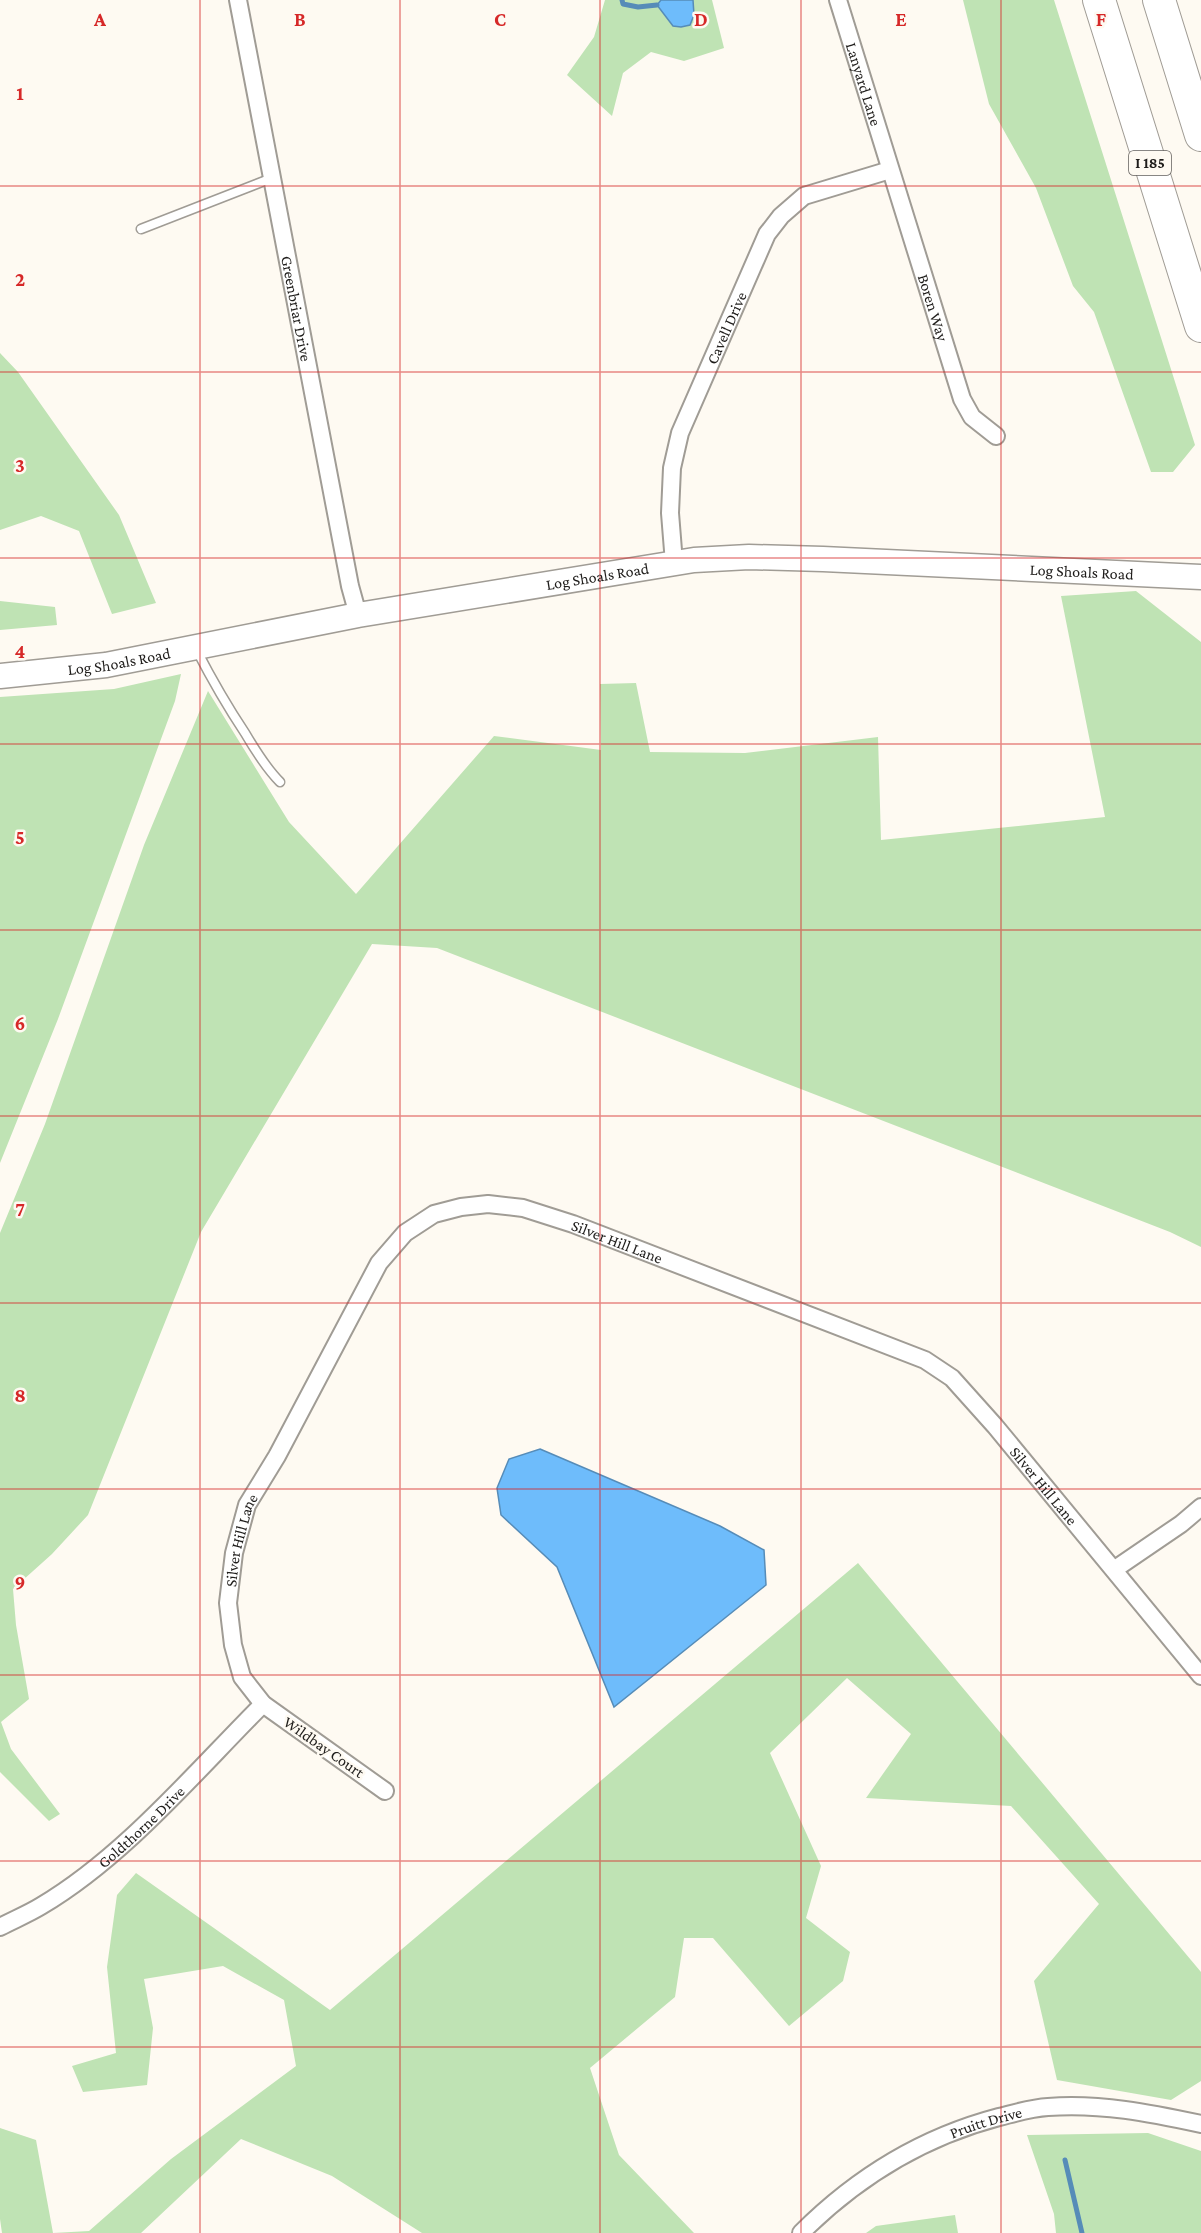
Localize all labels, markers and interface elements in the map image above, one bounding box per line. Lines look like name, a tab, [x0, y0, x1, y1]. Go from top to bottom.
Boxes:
text: A	[93, 8, 107, 30]
text: B	[294, 8, 306, 30]
text: C	[494, 8, 506, 30]
text: D	[694, 8, 708, 30]
text: E	[895, 8, 907, 30]
text: F	[1096, 8, 1107, 30]
street label: Lanyard Lane	[843, 40, 885, 128]
text: 1	[16, 82, 24, 104]
road number: I 185	[1129, 151, 1171, 175]
street label: Greenbriar Drive	[279, 254, 315, 363]
text: 2	[15, 268, 25, 290]
street label: Boren Way	[915, 272, 952, 344]
street label: Cavell Drive	[703, 289, 749, 366]
text: 3	[15, 454, 25, 476]
street label: Log Shoals Road	[545, 559, 651, 593]
street label: Log Shoals Road	[1029, 560, 1135, 582]
text: 4	[15, 640, 26, 662]
street label: Log Shoals Road	[67, 644, 172, 677]
text: 5	[15, 826, 25, 848]
text: 6	[15, 1012, 25, 1034]
text: 7	[15, 1198, 25, 1220]
street label: Silver Hill Lane	[569, 1216, 665, 1266]
text: 8	[14, 1384, 26, 1406]
street label: Silver Hill Lane	[1007, 1443, 1081, 1528]
street label: Silver Hill Lane	[222, 1490, 261, 1588]
text: 9	[15, 1571, 25, 1593]
street label: Wildbay Court	[280, 1713, 368, 1782]
street label: Goldthorne Drive	[94, 1782, 188, 1871]
street label: Pruitt Drive	[947, 2103, 1024, 2141]

